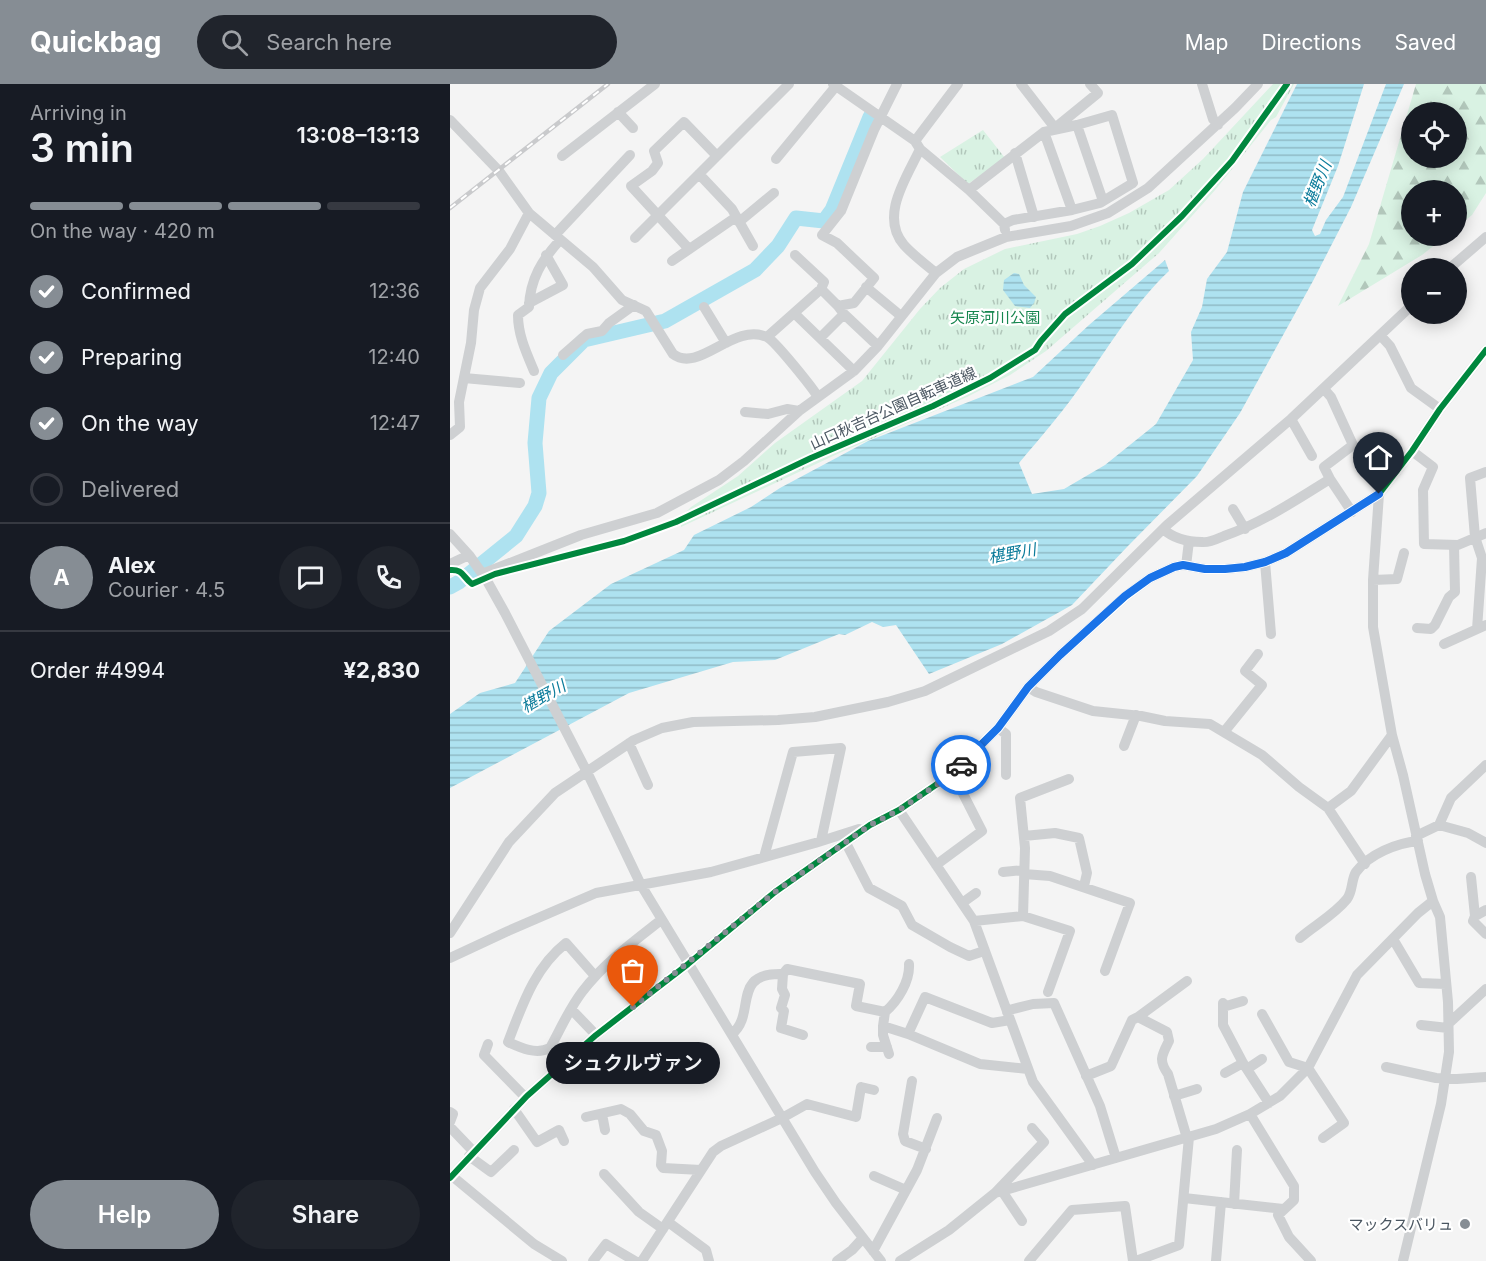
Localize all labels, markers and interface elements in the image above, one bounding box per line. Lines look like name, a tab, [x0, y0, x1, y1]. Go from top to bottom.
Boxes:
search box	[197, 15, 617, 69]
text: Quickbag	[30, 25, 161, 59]
icon: search	[218, 26, 251, 59]
text: Search here	[266, 29, 392, 55]
text: Map	[1185, 30, 1228, 55]
text: Directions	[1261, 30, 1362, 55]
text: Saved	[1395, 30, 1456, 55]
text: Arriving in	[30, 101, 127, 125]
map controls	[1401, 102, 1467, 324]
button: locate	[1401, 102, 1467, 168]
text: 13:08–13:13	[296, 122, 420, 148]
text: 3 min	[30, 124, 134, 171]
water label: 椹野川	[1299, 156, 1336, 210]
button: +	[1401, 180, 1467, 246]
text: On the way · 420 m	[30, 219, 215, 243]
button: −	[1401, 258, 1467, 324]
icon: check	[30, 275, 63, 308]
text: Confirmed	[81, 278, 191, 304]
text: 12:36	[369, 279, 420, 303]
park label: 矢原河川公園	[950, 308, 1040, 327]
icon: check	[30, 341, 63, 374]
text: Preparing	[81, 344, 182, 370]
text: 12:40	[368, 345, 420, 369]
street label: 山口秋吉台公園自転車道線	[807, 363, 979, 453]
icon: check	[30, 407, 63, 440]
text: On the way	[81, 410, 199, 436]
text: 12:47	[370, 411, 420, 435]
pin	[1353, 432, 1404, 494]
icon: home	[1362, 441, 1395, 474]
text: Delivered	[81, 476, 179, 502]
water label: 椹野川	[987, 539, 1039, 567]
button: chat	[279, 546, 342, 609]
button: phone	[357, 546, 420, 609]
text: Alex	[108, 552, 156, 578]
text: A	[53, 564, 70, 590]
text: Courier · 4.5	[108, 578, 225, 602]
text: Order #4994	[30, 657, 165, 683]
text: ¥2,830	[344, 657, 420, 683]
water label: 椹野川	[517, 675, 571, 716]
courier	[931, 735, 991, 795]
icon: car	[945, 749, 978, 782]
pin	[607, 945, 658, 1007]
icon: bag	[616, 954, 649, 987]
callout: シュクルヴァン	[546, 1043, 720, 1085]
text: シュクルヴァン	[563, 1051, 703, 1075]
button: Help	[30, 1180, 219, 1249]
button: Share	[231, 1180, 420, 1249]
place label: マックスバリュ	[1348, 1215, 1453, 1234]
marker: マックスバリュ	[1458, 1217, 1472, 1231]

